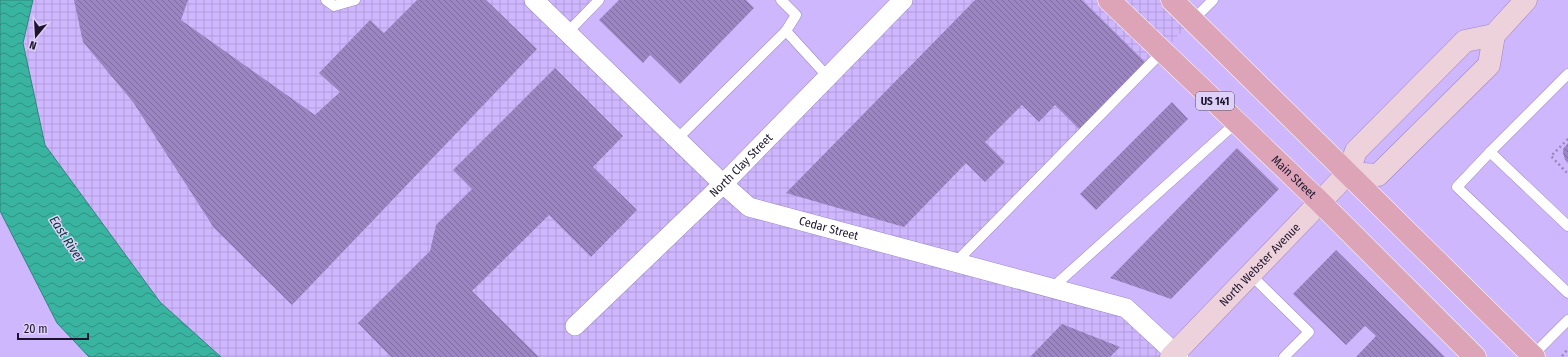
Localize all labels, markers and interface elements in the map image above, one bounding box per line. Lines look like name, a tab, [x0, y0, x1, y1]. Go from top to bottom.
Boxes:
north arrow	[16, 16, 56, 56]
text: N	[28, 38, 38, 52]
road number: US 141	[1196, 92, 1234, 110]
street label: North Clay Street	[707, 131, 775, 200]
street label: Main Street	[1269, 153, 1319, 202]
water label: East River	[47, 213, 88, 265]
street label: Cedar Street	[798, 214, 860, 243]
street label: North Webster Avenue	[1217, 220, 1303, 309]
scale bar	[18, 315, 88, 341]
text: 20 m	[24, 322, 48, 336]

